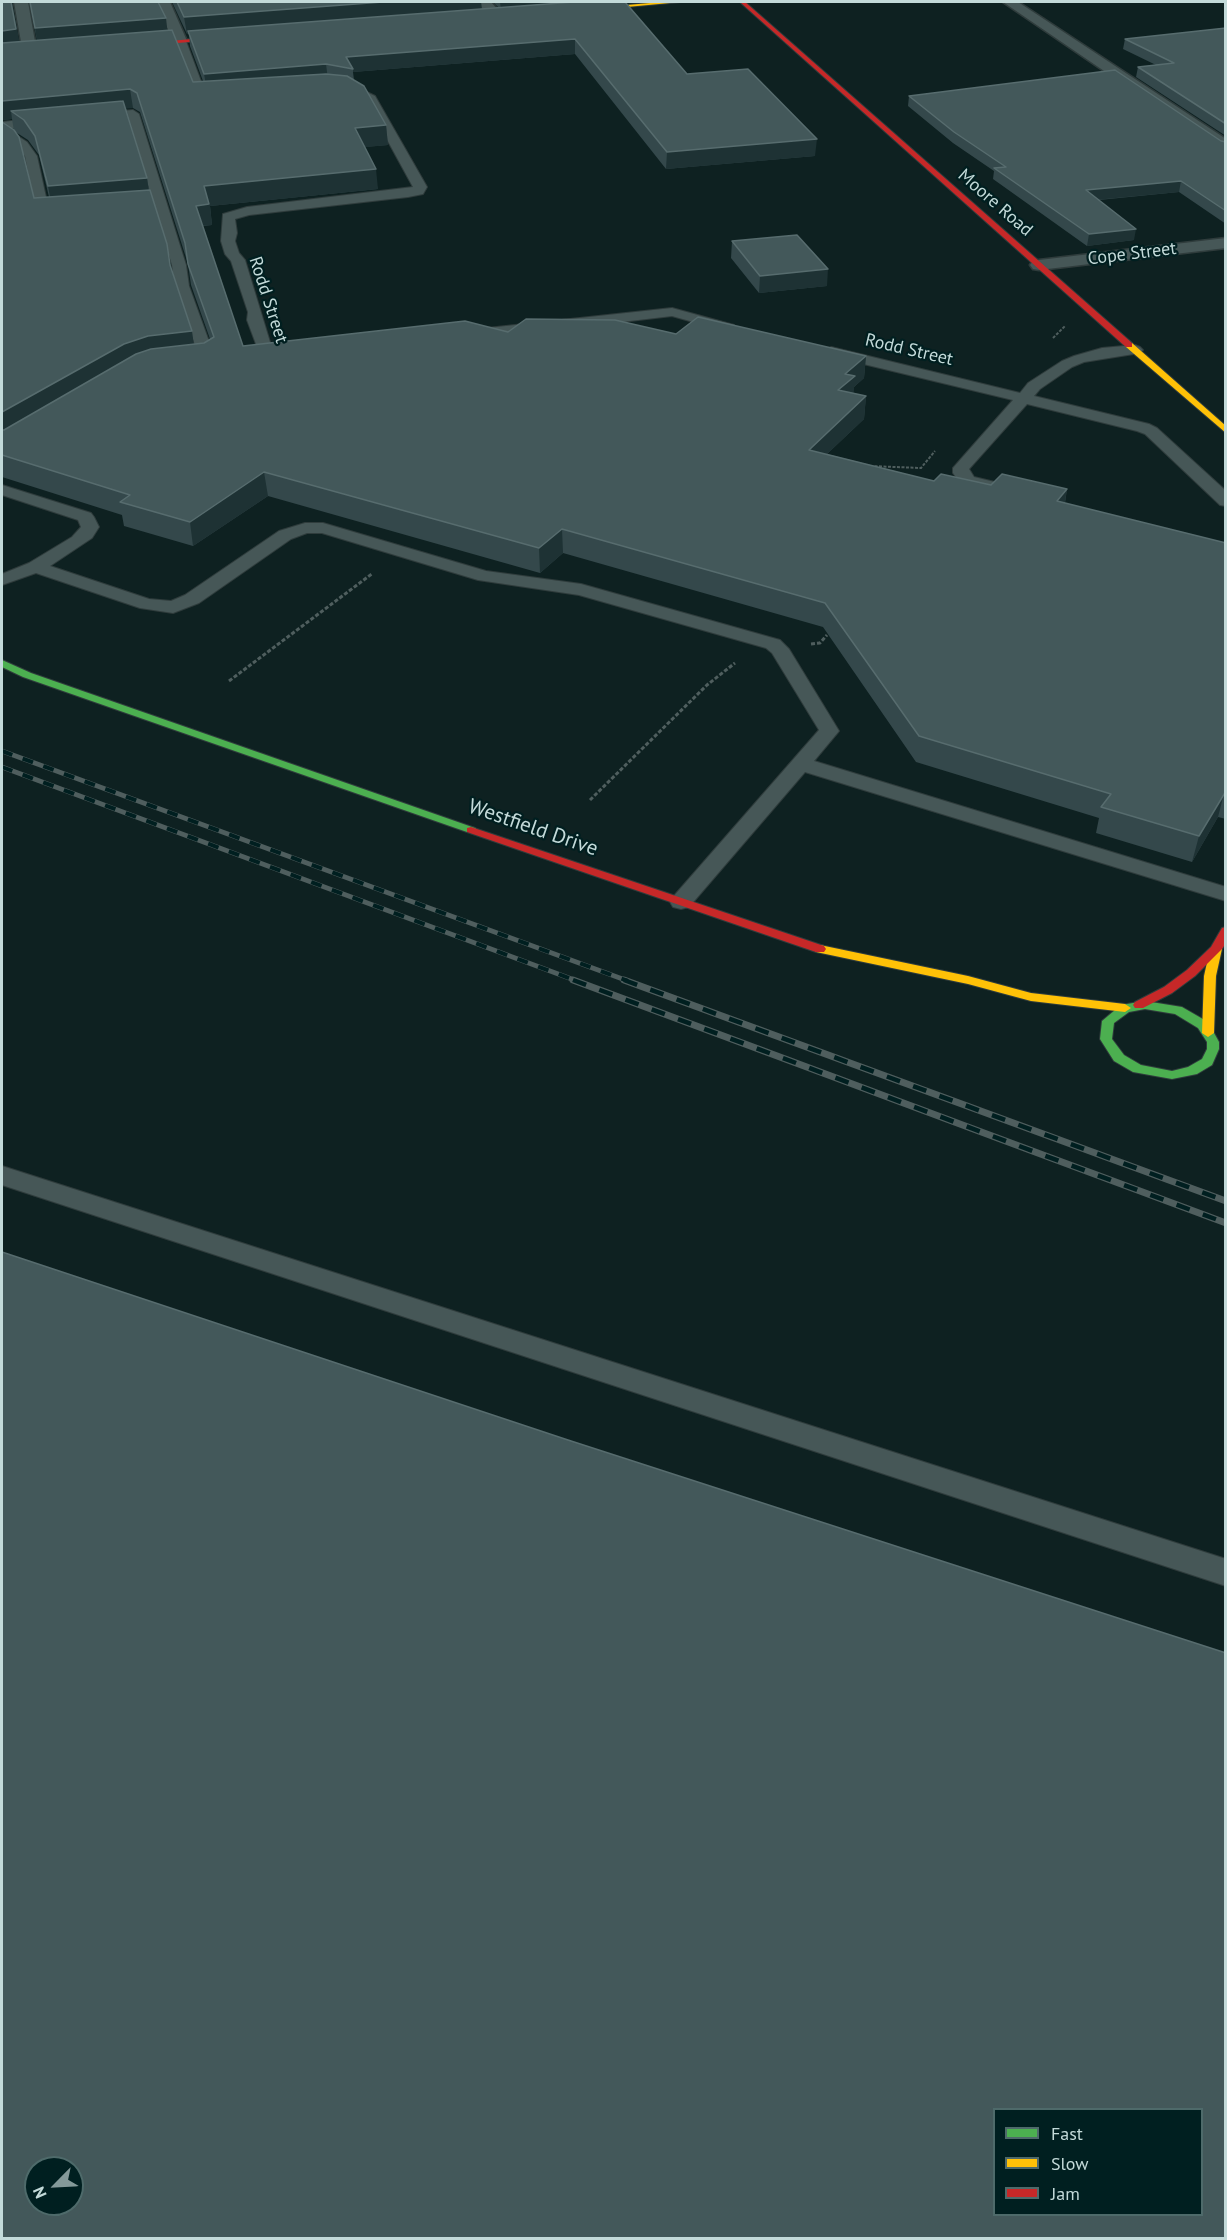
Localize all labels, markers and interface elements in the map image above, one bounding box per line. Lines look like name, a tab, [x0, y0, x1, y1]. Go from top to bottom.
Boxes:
street label: Moore Road	[953, 165, 1037, 241]
street label: Cope Street	[1087, 238, 1177, 270]
street label: Rodd Street	[244, 254, 292, 346]
street label: Rodd Street	[863, 329, 955, 371]
street label: Westfield Drive	[465, 794, 601, 862]
legend	[993, 2108, 1203, 2216]
text: Fast	[1051, 2122, 1083, 2145]
text: Slow	[1051, 2152, 1089, 2175]
north arrow	[24, 2156, 84, 2216]
text: Jam	[1051, 2182, 1080, 2205]
text: N	[28, 2184, 51, 2201]

